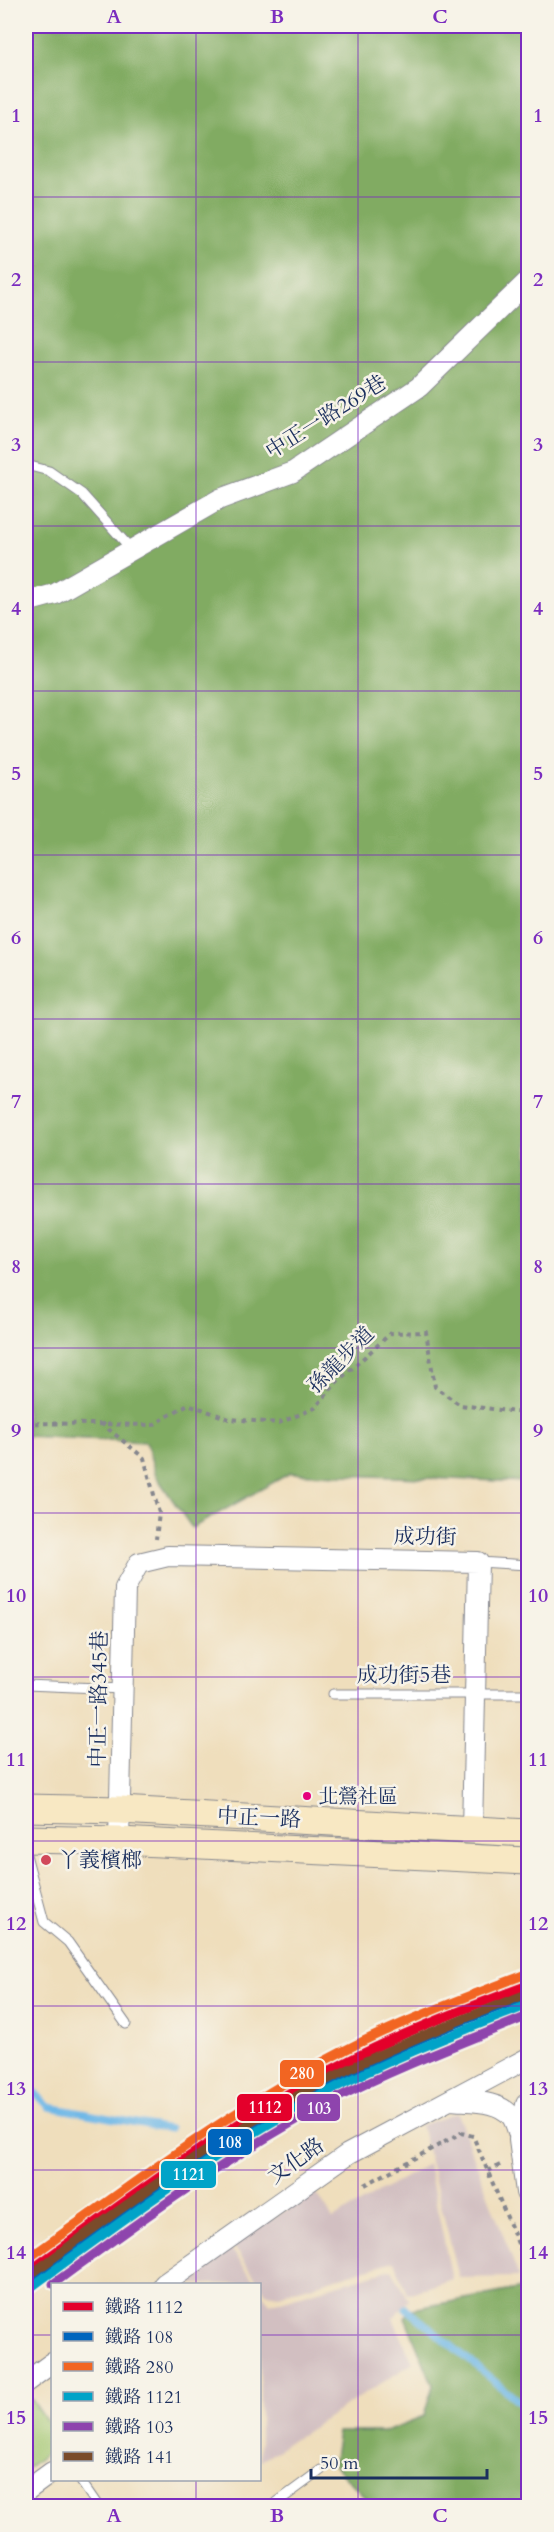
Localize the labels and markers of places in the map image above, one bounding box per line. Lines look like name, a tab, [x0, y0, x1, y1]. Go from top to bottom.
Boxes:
place label: 北鶯社區	[318, 1783, 398, 1810]
marker: 北鶯社區	[301, 1790, 313, 1802]
place label: 丫義檳榔	[58, 1846, 142, 1875]
marker: 丫義檳榔	[39, 1853, 53, 1867]

